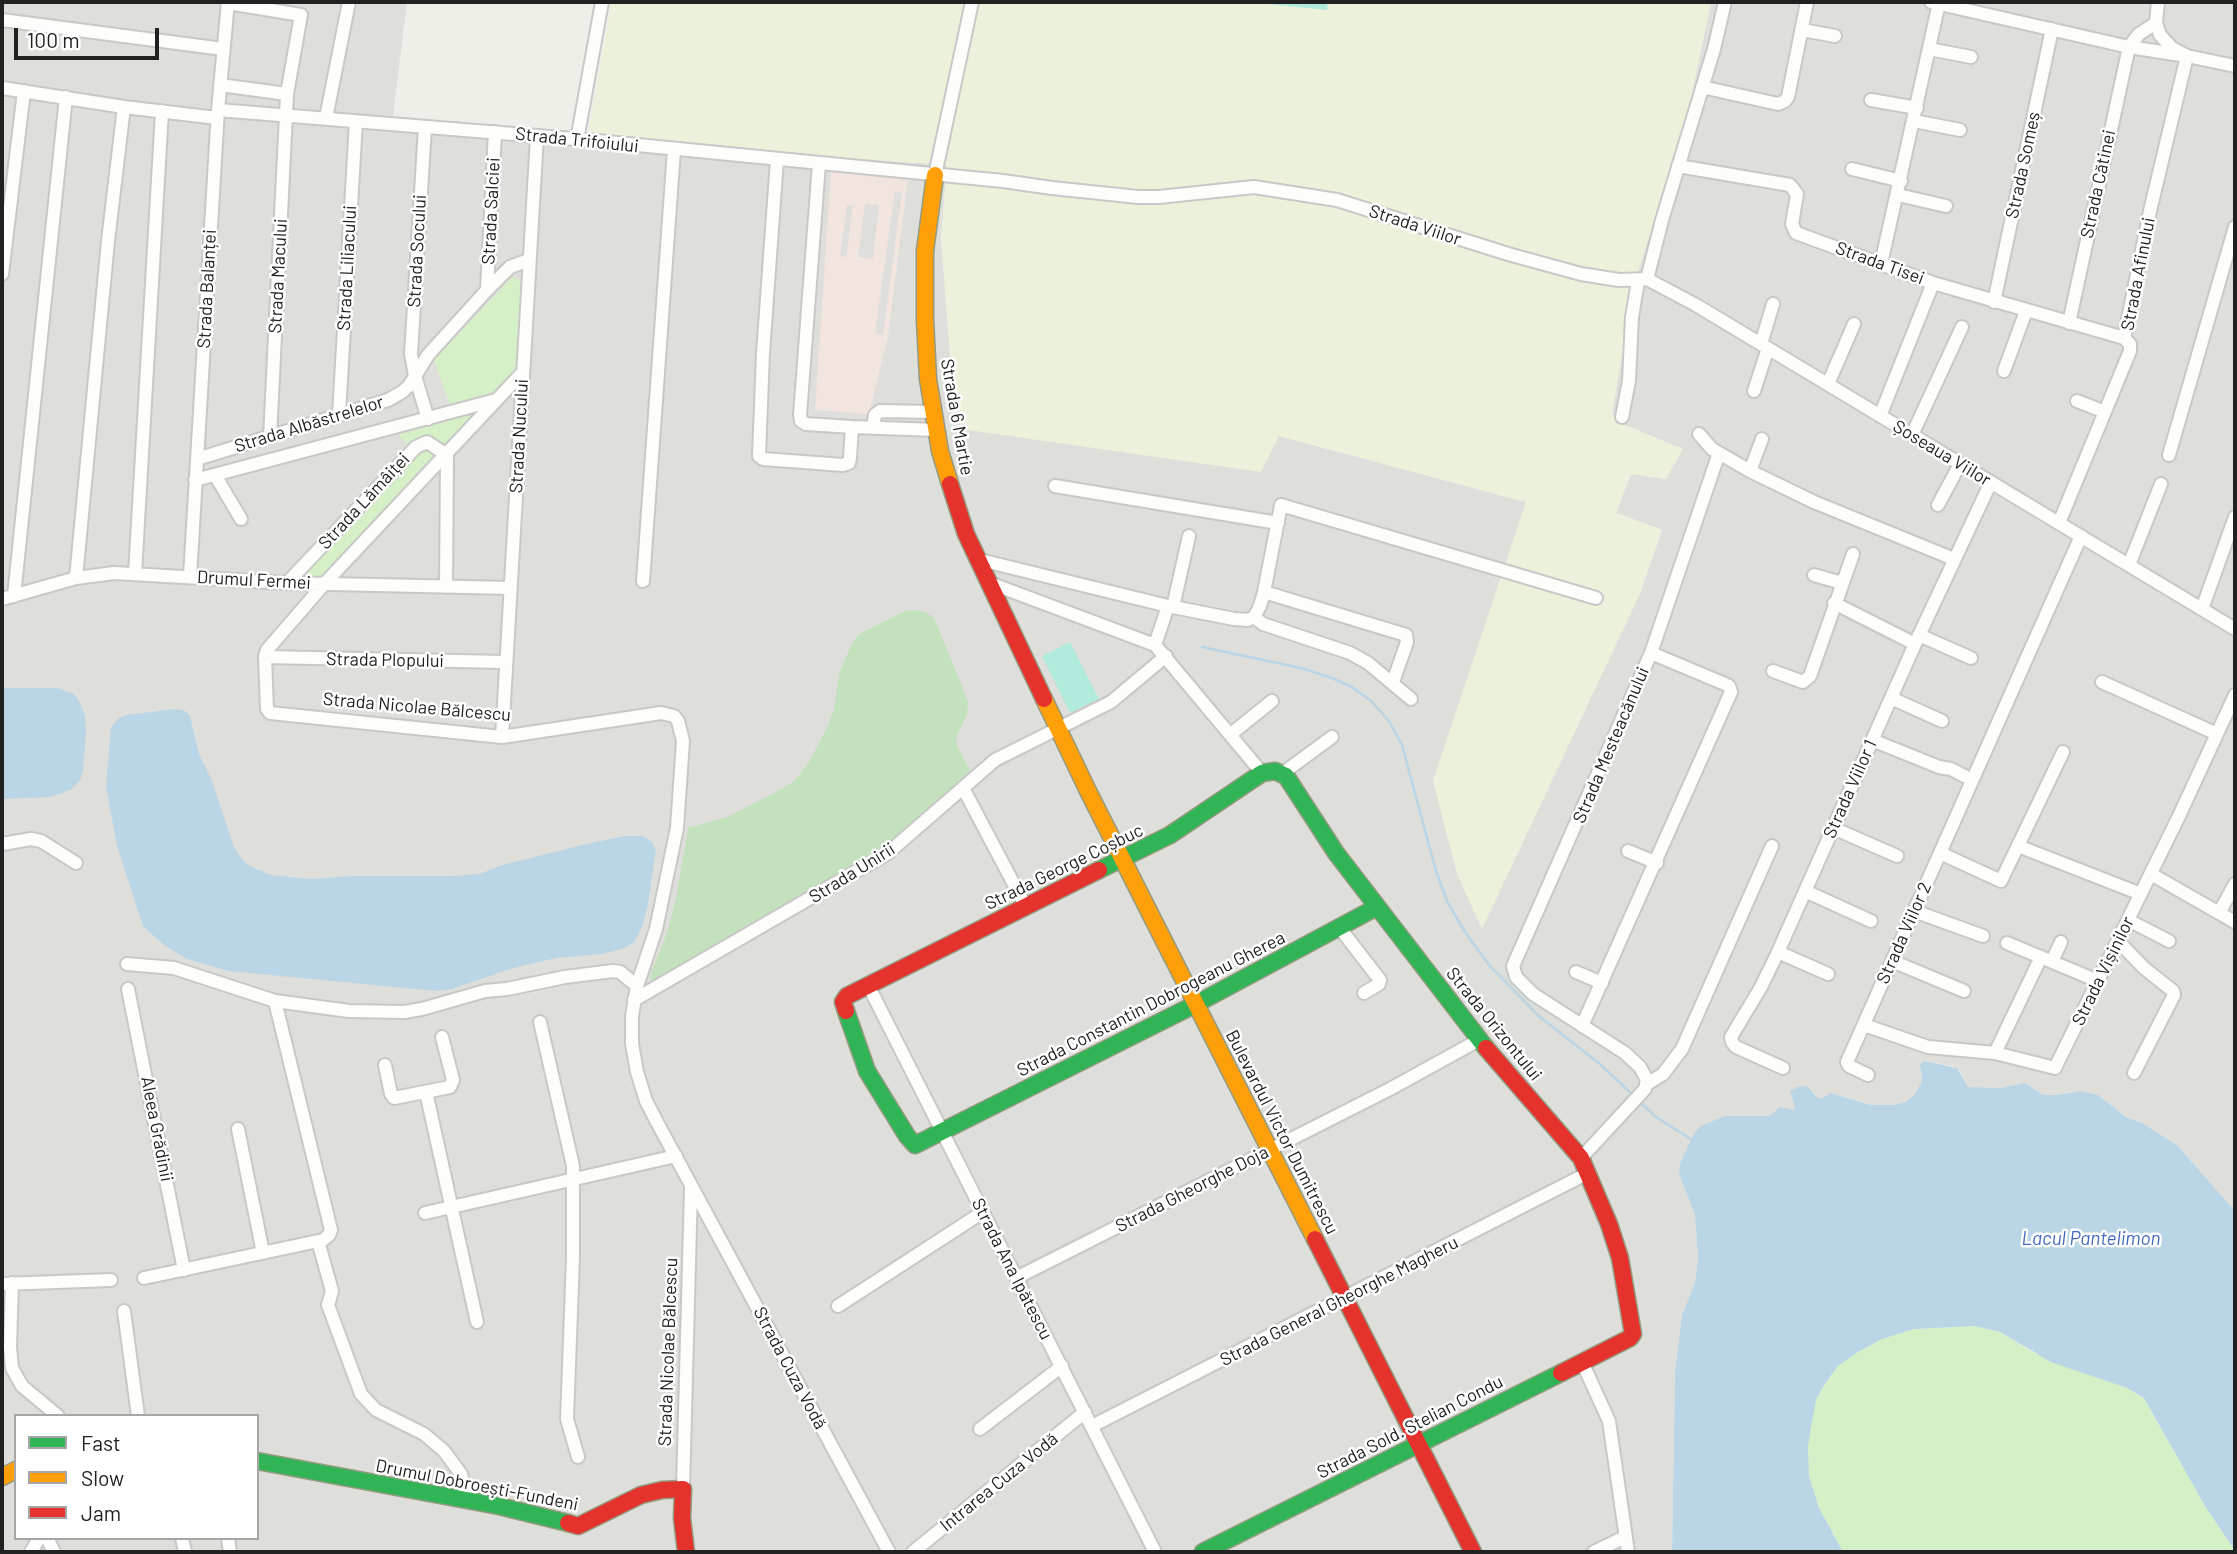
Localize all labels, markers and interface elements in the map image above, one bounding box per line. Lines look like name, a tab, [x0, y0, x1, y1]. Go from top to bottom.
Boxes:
scale bar	[18, 14, 163, 58]
text: 100 m	[27, 27, 80, 52]
street label: Strada Someș	[2001, 110, 2045, 220]
street label: Strada Trifoiului	[514, 123, 640, 157]
street label: Strada Cătinei	[2076, 128, 2120, 240]
street label: Strada Salciei	[477, 157, 505, 265]
street label: Strada Socului	[403, 194, 431, 308]
street label: Strada Viilor	[1366, 200, 1464, 250]
street label: Strada Liliacului	[333, 205, 361, 331]
street label: Strada Afinului	[2116, 215, 2160, 333]
street label: Strada Macului	[264, 218, 292, 334]
street label: Strada Balanței	[193, 229, 221, 349]
street label: Strada Tisei	[1833, 237, 1927, 289]
street label: Strada 6 Martie	[936, 357, 978, 477]
street label: Strada Nucului	[505, 378, 533, 494]
street label: Strada Albăstrelelor	[232, 391, 386, 457]
street label: Șoseaua Viilor	[1889, 415, 1995, 491]
street label: Strada Lămâiței	[314, 448, 414, 554]
street label: Drumul Fermei	[196, 566, 312, 594]
street label: Strada Plopului	[326, 648, 444, 672]
street label: Strada Mesteacănului	[1568, 664, 1654, 826]
street label: Strada Nicolae Bălcescu	[322, 688, 512, 726]
street label: Strada Viilor 1	[1819, 736, 1881, 842]
street label: Strada George Coșbuc	[981, 819, 1147, 915]
street label: Strada Unirii	[805, 838, 899, 908]
street label: Strada Viilor 2	[1872, 879, 1936, 987]
street label: Strada Vișinilor	[2067, 913, 2139, 1029]
street label: Strada Constantin Dobrogeanu Gherea	[1013, 927, 1289, 1081]
street label: Strada Orizontului	[1442, 963, 1546, 1085]
street label: Bulevardul Victor Dumitrescu	[1221, 1026, 1343, 1238]
street label: Aleea Grădinii	[136, 1074, 178, 1184]
street label: Strada Gheorghe Doja	[1112, 1141, 1272, 1237]
street label: Strada Ana Ipătescu	[967, 1195, 1057, 1343]
water label: Lacul Pantelimon	[2022, 1228, 2160, 1250]
street label: Strada General Gheorghe Magheru	[1216, 1231, 1462, 1371]
street label: Strada Nicolae Bălcescu	[654, 1257, 682, 1447]
street label: Strada Cuza Vodă	[749, 1303, 831, 1433]
street label: Strada Sold. Stelian Condu	[1313, 1371, 1507, 1483]
legend	[14, 1414, 259, 1540]
street label: Intrarea Cuza Vodă	[936, 1428, 1062, 1536]
text: Fast	[81, 1430, 121, 1455]
street label: Drumul Dobroești-Fundeni	[374, 1455, 580, 1515]
text: Slow	[81, 1465, 124, 1490]
text: Jam	[81, 1500, 121, 1525]

